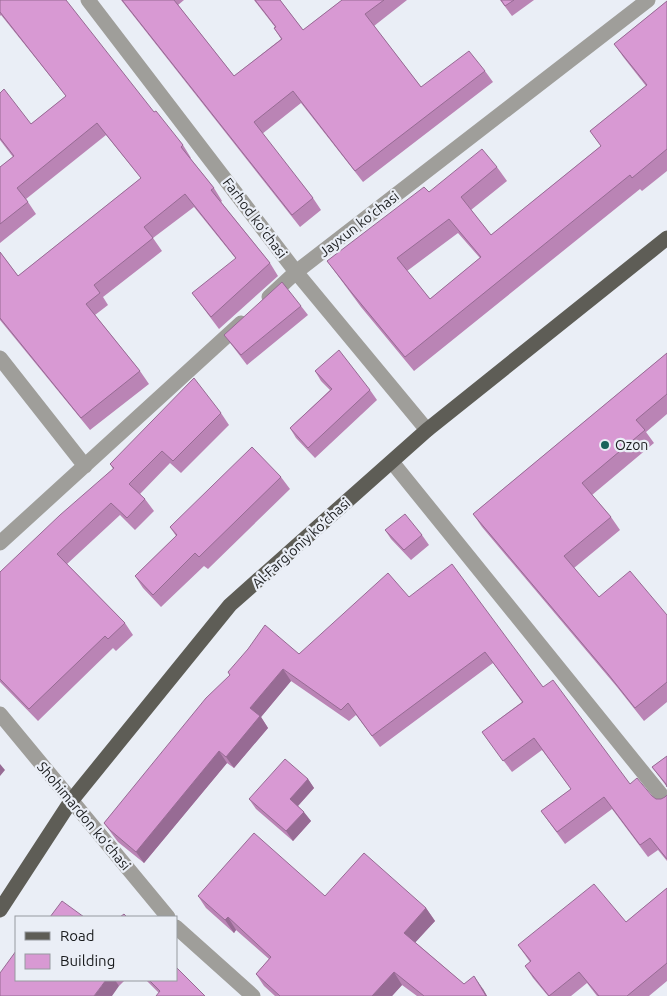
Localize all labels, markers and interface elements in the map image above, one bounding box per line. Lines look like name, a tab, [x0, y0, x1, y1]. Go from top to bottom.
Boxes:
street label: Farhod koʻchasi	[220, 175, 290, 261]
street label: Jayxun koʻchasi	[316, 188, 402, 260]
place label: Ozon	[615, 437, 648, 453]
marker: Ozon	[599, 439, 611, 451]
street label: Al-Fargʻoniy koʻchasi	[249, 495, 353, 591]
street label: Shohimardon koʻchasi	[34, 759, 134, 873]
legend	[15, 916, 178, 981]
text: Road	[60, 927, 95, 944]
text: Building	[60, 952, 115, 969]

